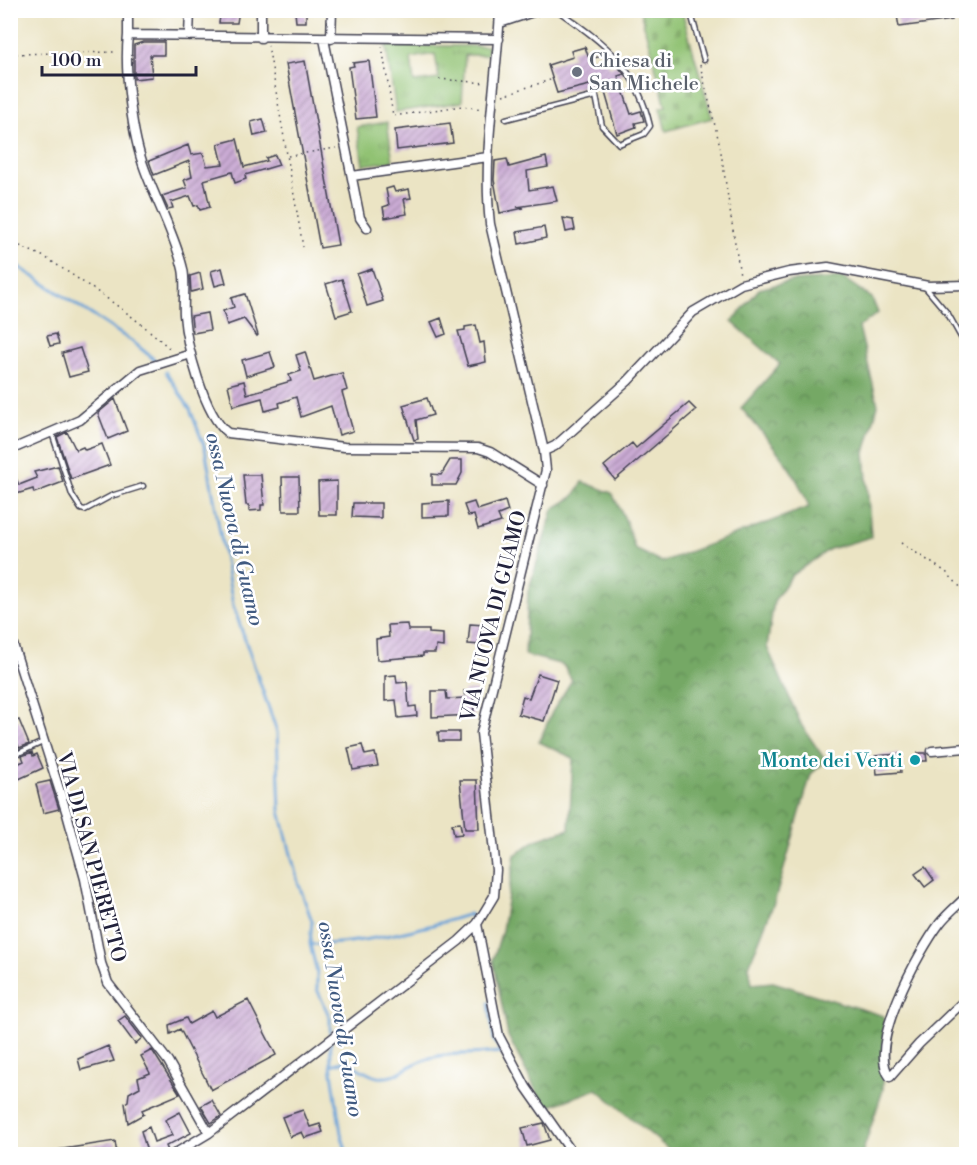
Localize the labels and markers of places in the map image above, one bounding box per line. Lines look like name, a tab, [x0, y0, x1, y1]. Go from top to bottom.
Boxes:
place label: Chiesa di San Michele	[589, 49, 699, 97]
marker: Chiesa di San Michele	[570, 65, 584, 79]
place label: Monte dei Venti	[761, 749, 903, 774]
marker: Monte dei Venti	[908, 753, 922, 767]

